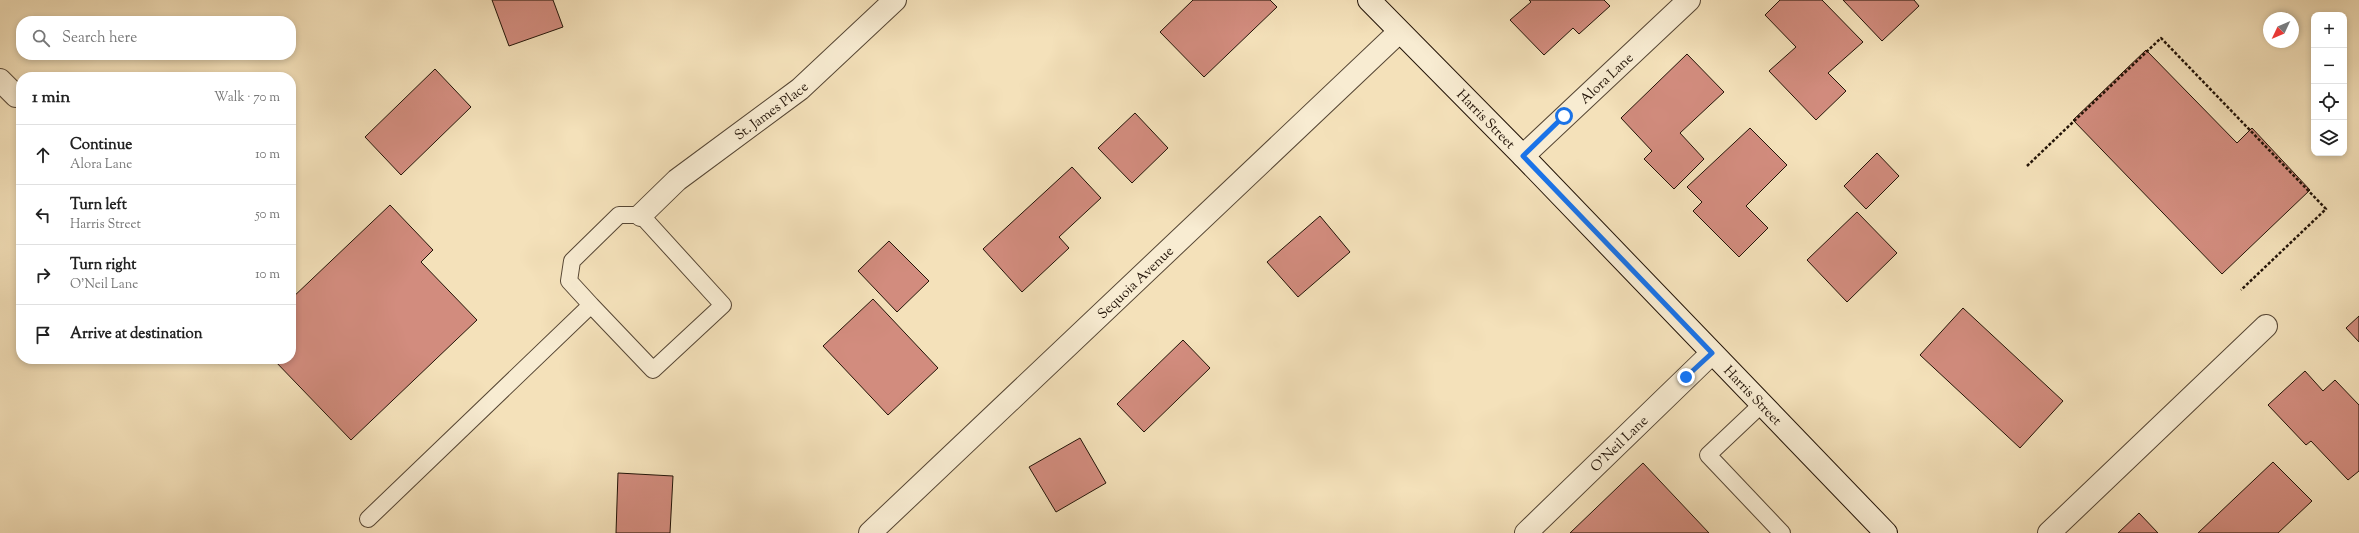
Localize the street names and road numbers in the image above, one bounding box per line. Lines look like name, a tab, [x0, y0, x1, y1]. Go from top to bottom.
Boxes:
street label: Alora Lane	[1576, 49, 1639, 110]
street label: St. James Place	[731, 78, 814, 146]
street label: Harris Street	[1451, 86, 1519, 155]
street label: Sequoia Avenue	[1094, 242, 1179, 325]
street label: Harris Street	[1718, 362, 1786, 431]
street label: O'Neil Lane	[1587, 412, 1654, 478]

